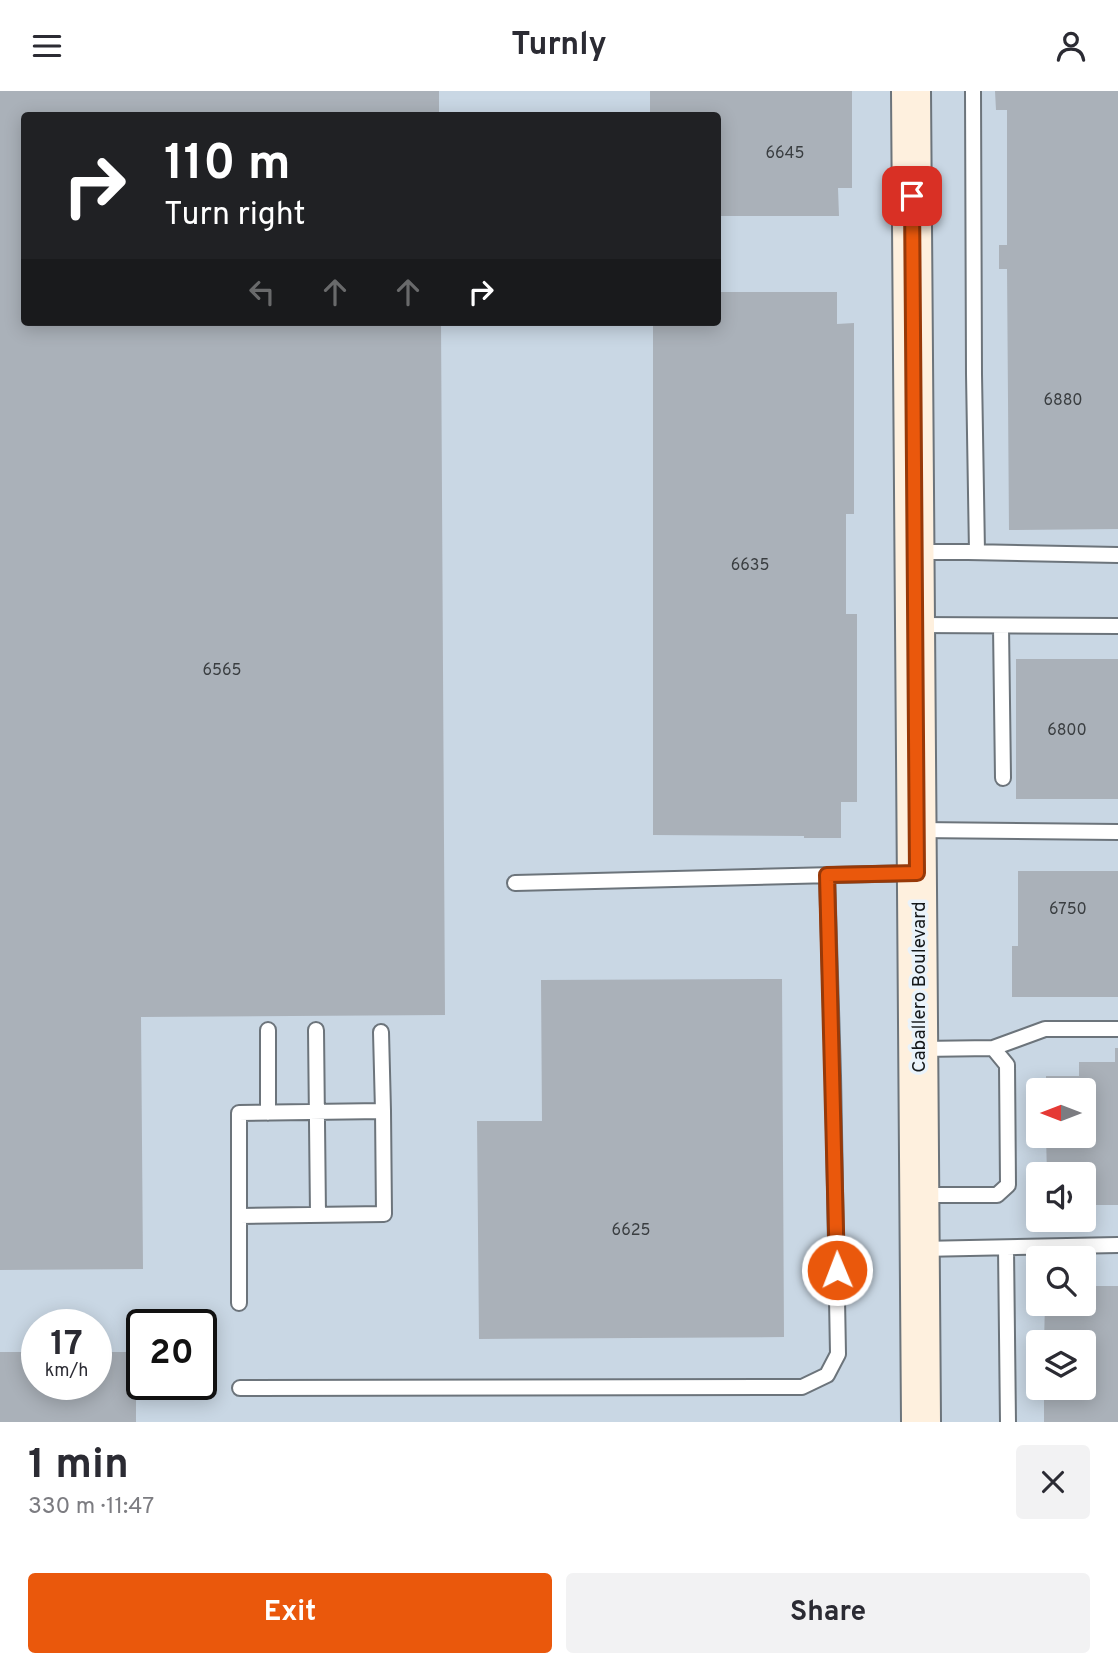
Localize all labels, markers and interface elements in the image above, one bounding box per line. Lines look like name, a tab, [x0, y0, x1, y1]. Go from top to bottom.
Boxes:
text: Turnly	[511, 26, 607, 66]
icon: menu	[28, 27, 66, 65]
icon: person	[1052, 27, 1090, 65]
text: 110 m	[164, 135, 291, 197]
icon: right	[49, 140, 140, 231]
house number: 6645	[766, 144, 804, 164]
pin	[882, 166, 942, 226]
icon: arrive	[893, 177, 931, 215]
text: Turn right	[164, 196, 306, 236]
icon: left	[243, 273, 281, 311]
icon: ahead	[316, 273, 354, 311]
icon: ahead	[389, 273, 427, 311]
icon: right	[462, 273, 500, 311]
house number: 6880	[1043, 391, 1083, 411]
house number: 6635	[731, 556, 769, 576]
house number: 6565	[203, 661, 241, 681]
house number: 6800	[1047, 721, 1087, 741]
house number: 6750	[1049, 900, 1087, 920]
street label: Caballero Boulevard	[908, 901, 932, 1073]
north arrow	[1026, 1078, 1096, 1148]
map controls	[1026, 1078, 1096, 1400]
button: sound	[1026, 1162, 1096, 1232]
house number: 6625	[612, 1221, 650, 1241]
position arrow	[800, 1233, 874, 1307]
button: search	[1026, 1246, 1096, 1316]
speed limit sign: 20	[126, 1309, 217, 1400]
text: 17	[50, 1323, 83, 1367]
button: layers	[1026, 1330, 1096, 1400]
text: km/h	[45, 1360, 88, 1383]
text: 1 min	[28, 1440, 129, 1493]
button: close	[1016, 1445, 1090, 1519]
text: 330 m · 11:47	[28, 1493, 154, 1522]
button: Exit	[28, 1573, 552, 1653]
button: Share	[566, 1573, 1090, 1653]

